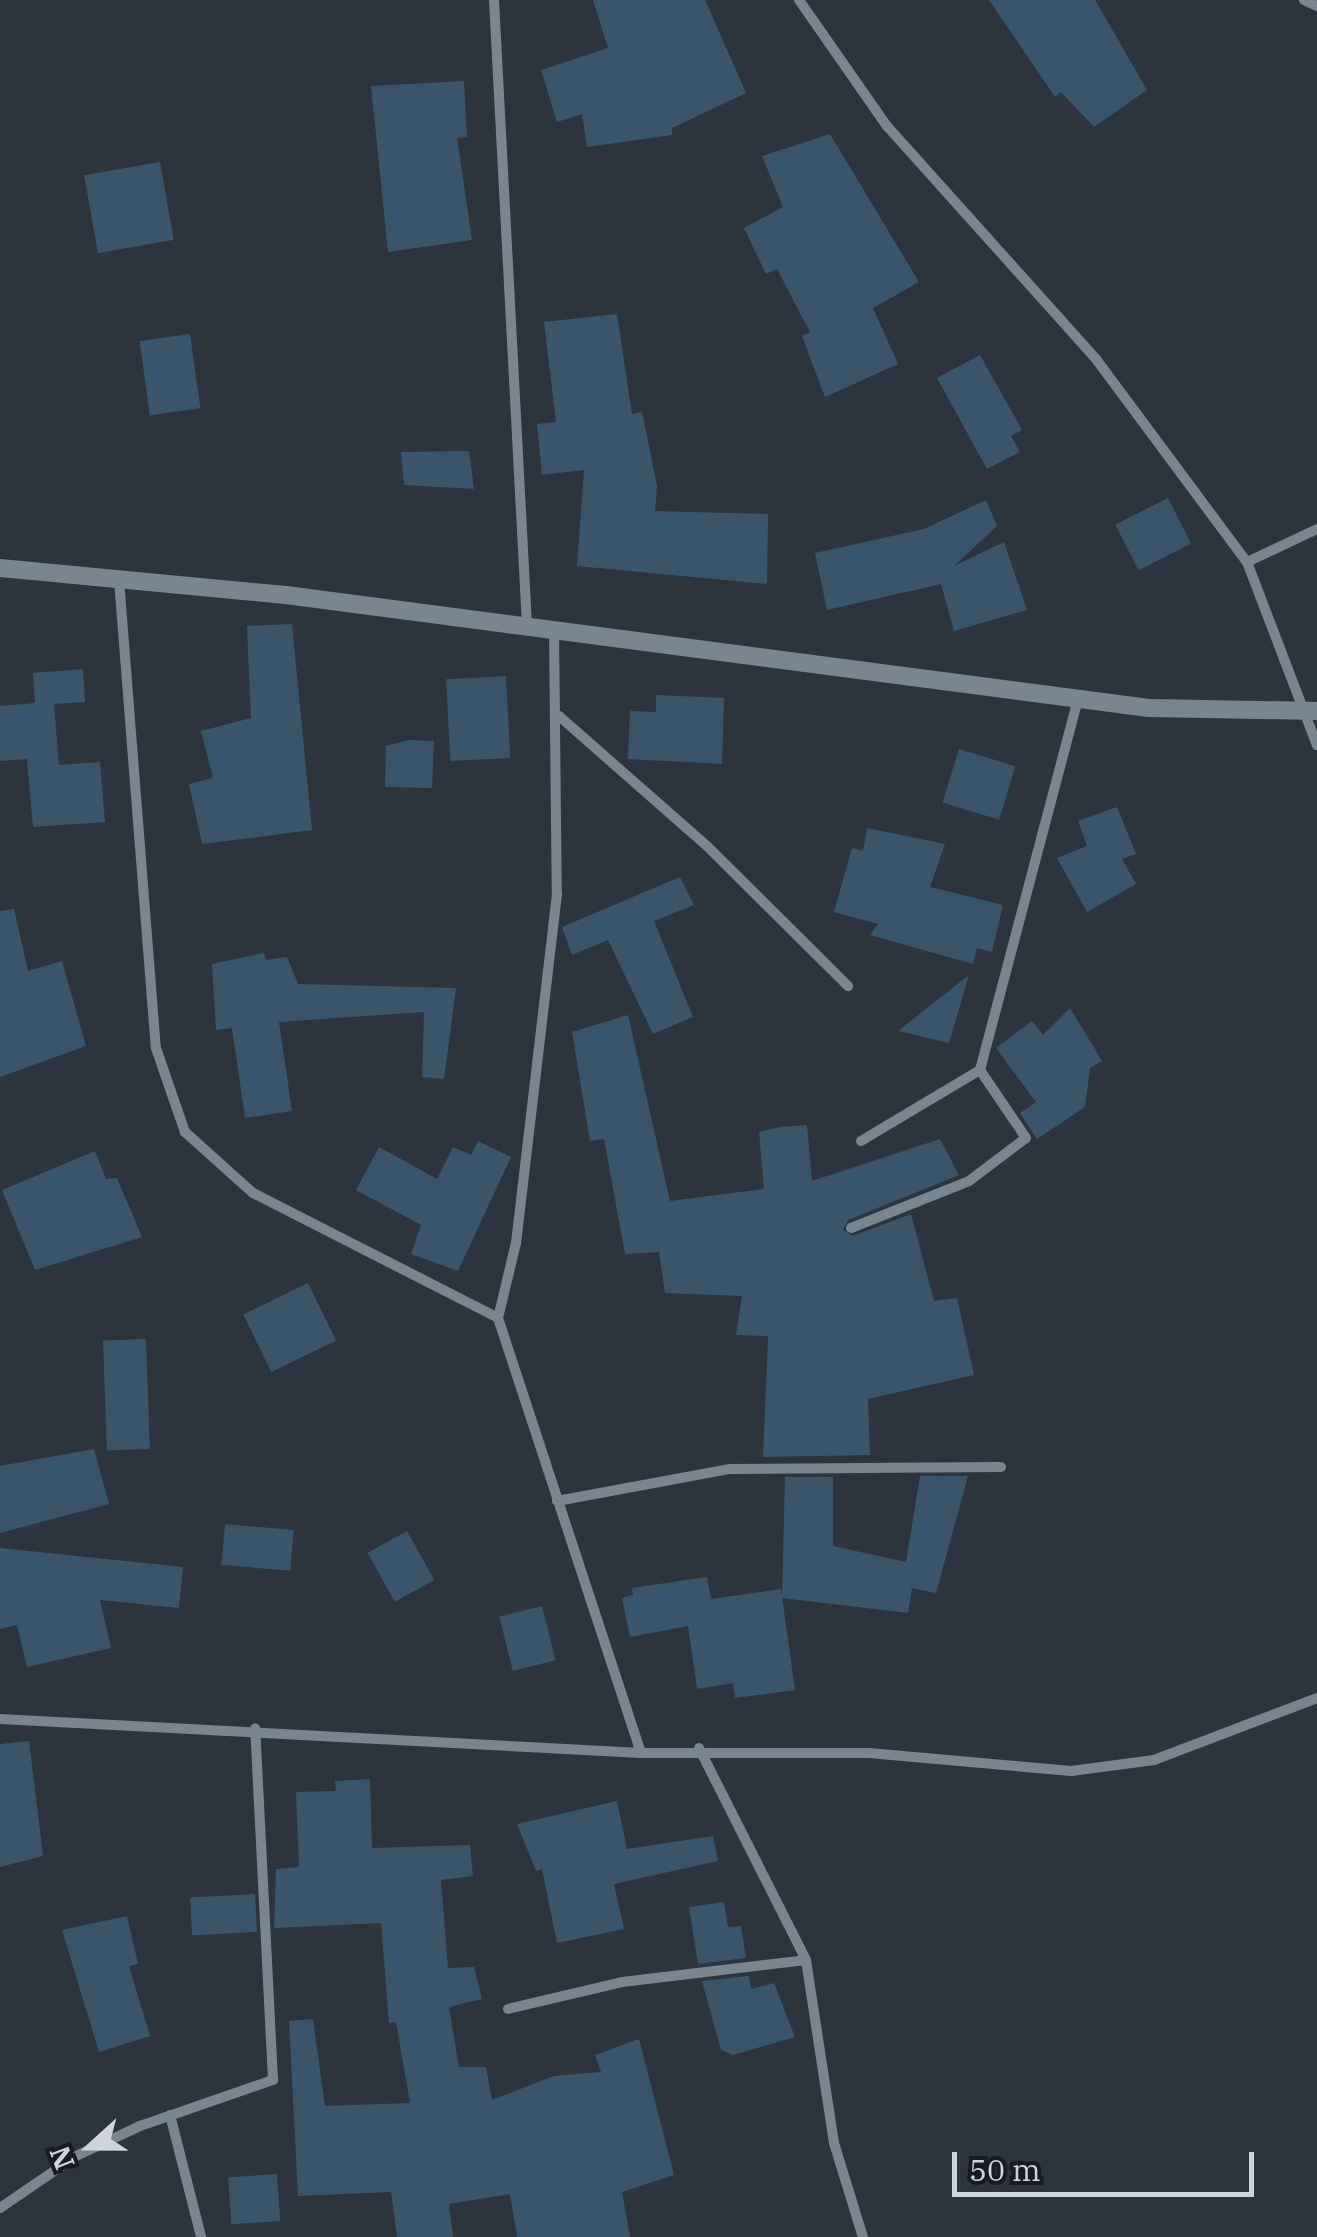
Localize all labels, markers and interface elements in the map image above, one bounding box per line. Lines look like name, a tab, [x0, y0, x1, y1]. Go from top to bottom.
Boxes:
north arrow	[40, 2097, 140, 2197]
scale bar	[957, 2132, 1260, 2194]
text: N	[40, 2141, 83, 2175]
text: 50 m	[969, 2150, 1041, 2189]

